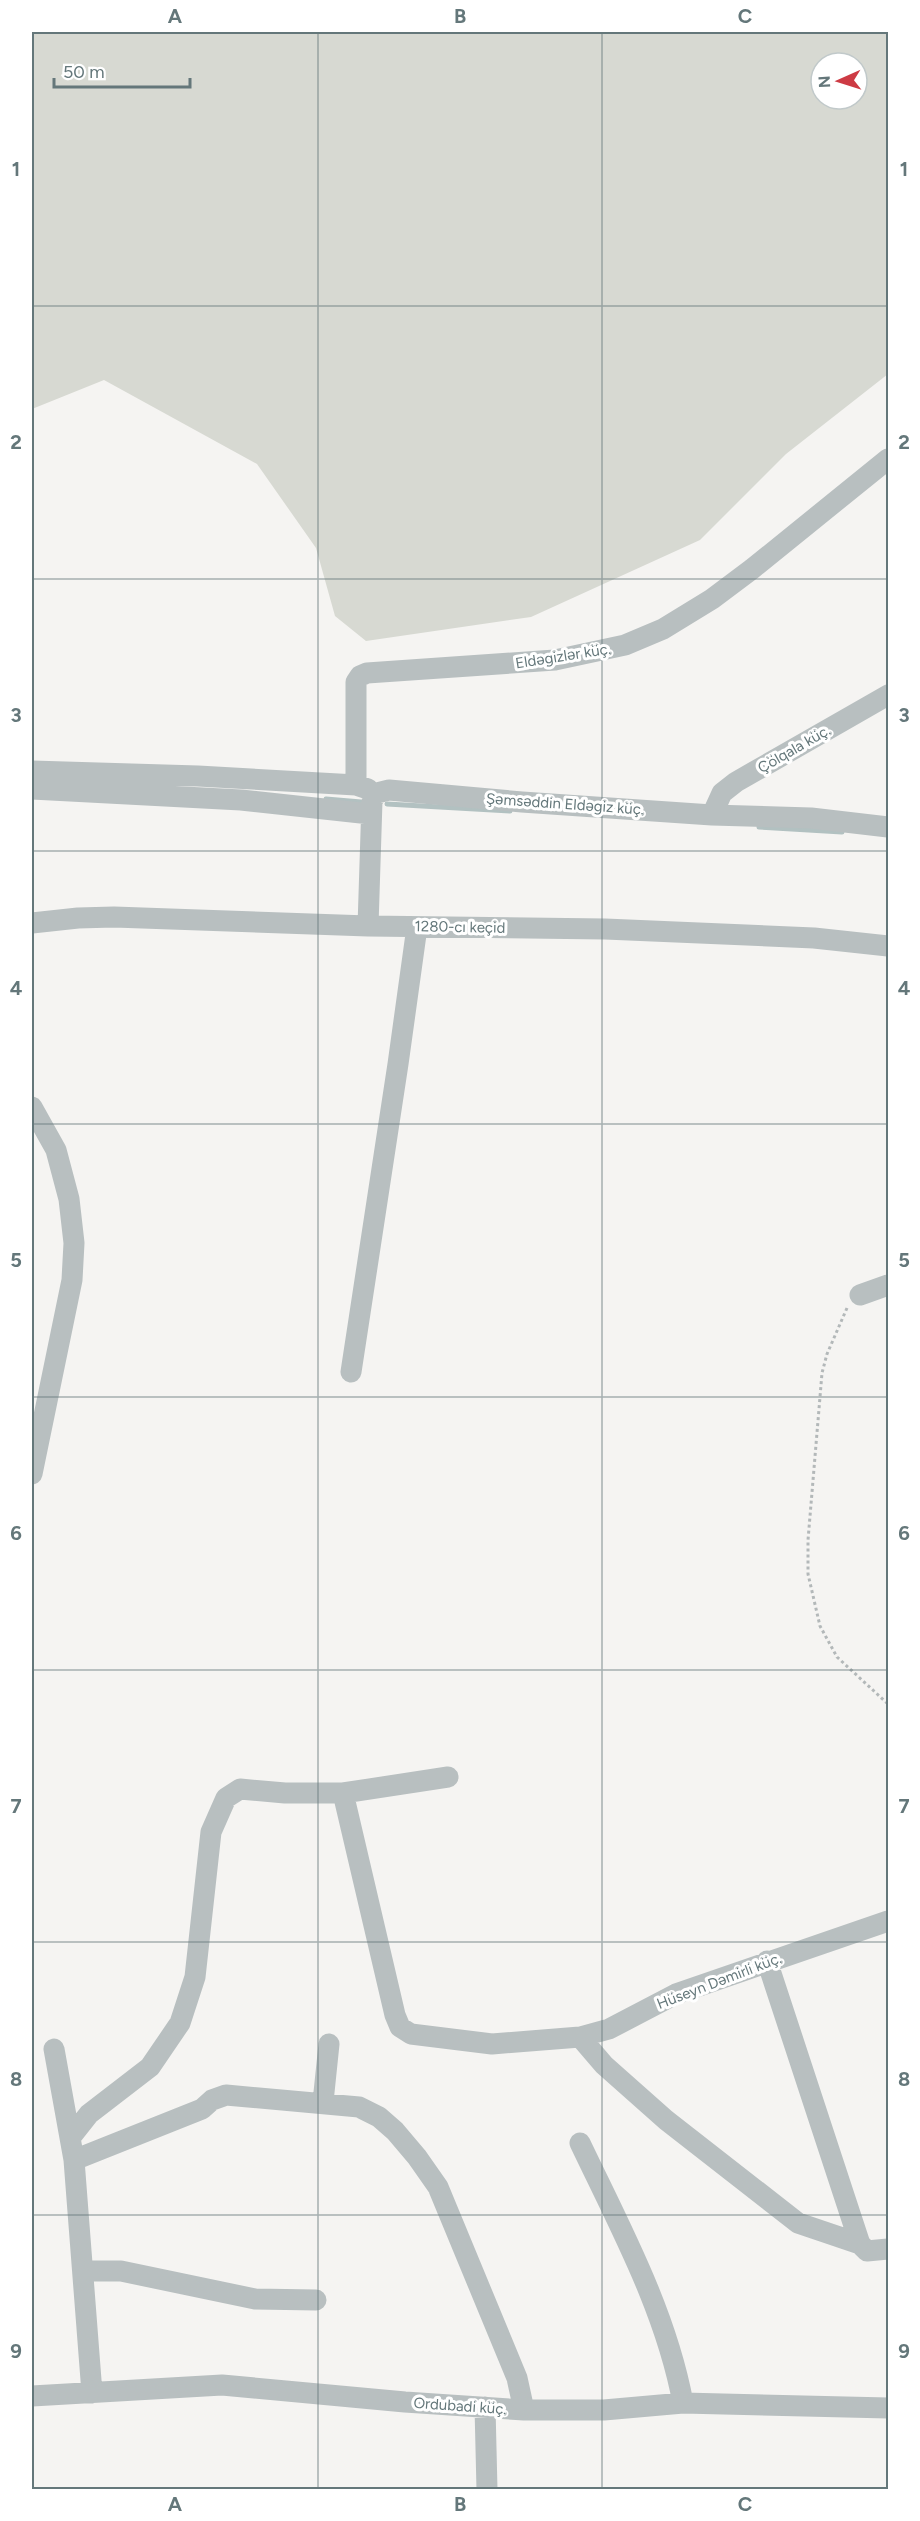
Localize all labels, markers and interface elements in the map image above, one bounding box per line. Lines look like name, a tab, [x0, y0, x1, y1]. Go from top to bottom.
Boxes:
text: A	[168, 4, 183, 28]
text: B	[454, 4, 466, 28]
text: C	[738, 4, 752, 28]
scale bar	[54, 51, 190, 89]
north arrow	[809, 51, 869, 111]
text: 50 m	[63, 61, 105, 83]
text: N	[815, 75, 834, 88]
text: 1	[12, 157, 20, 181]
text: 1	[900, 157, 908, 181]
text: 2	[10, 430, 22, 454]
text: 2	[898, 430, 910, 454]
street label: Eldəgizlər küç.	[514, 640, 612, 672]
text: 3	[10, 703, 22, 727]
text: 3	[898, 703, 910, 727]
street label: Çölqala küç.	[755, 721, 833, 777]
street label: Şəmsəddin Eldəgiz küç.	[485, 789, 645, 819]
street label: 1280-cı keçid	[415, 917, 505, 937]
text: 4	[10, 976, 23, 1000]
text: 4	[898, 976, 911, 1000]
text: 5	[10, 1248, 22, 1272]
text: 5	[898, 1248, 910, 1272]
text: 6	[10, 1521, 22, 1545]
text: 6	[898, 1521, 910, 1545]
text: 7	[10, 1794, 22, 1818]
text: 7	[898, 1794, 910, 1818]
street label: Hüseyn Dəmirli küç.	[654, 1949, 784, 2013]
text: 8	[10, 2067, 22, 2091]
text: 8	[898, 2067, 910, 2091]
text: 9	[10, 2339, 22, 2363]
text: 9	[898, 2339, 910, 2363]
street label: Ordubadi küç.	[413, 2394, 507, 2418]
text: A	[168, 2492, 183, 2516]
text: B	[454, 2492, 466, 2516]
text: C	[738, 2492, 752, 2516]

